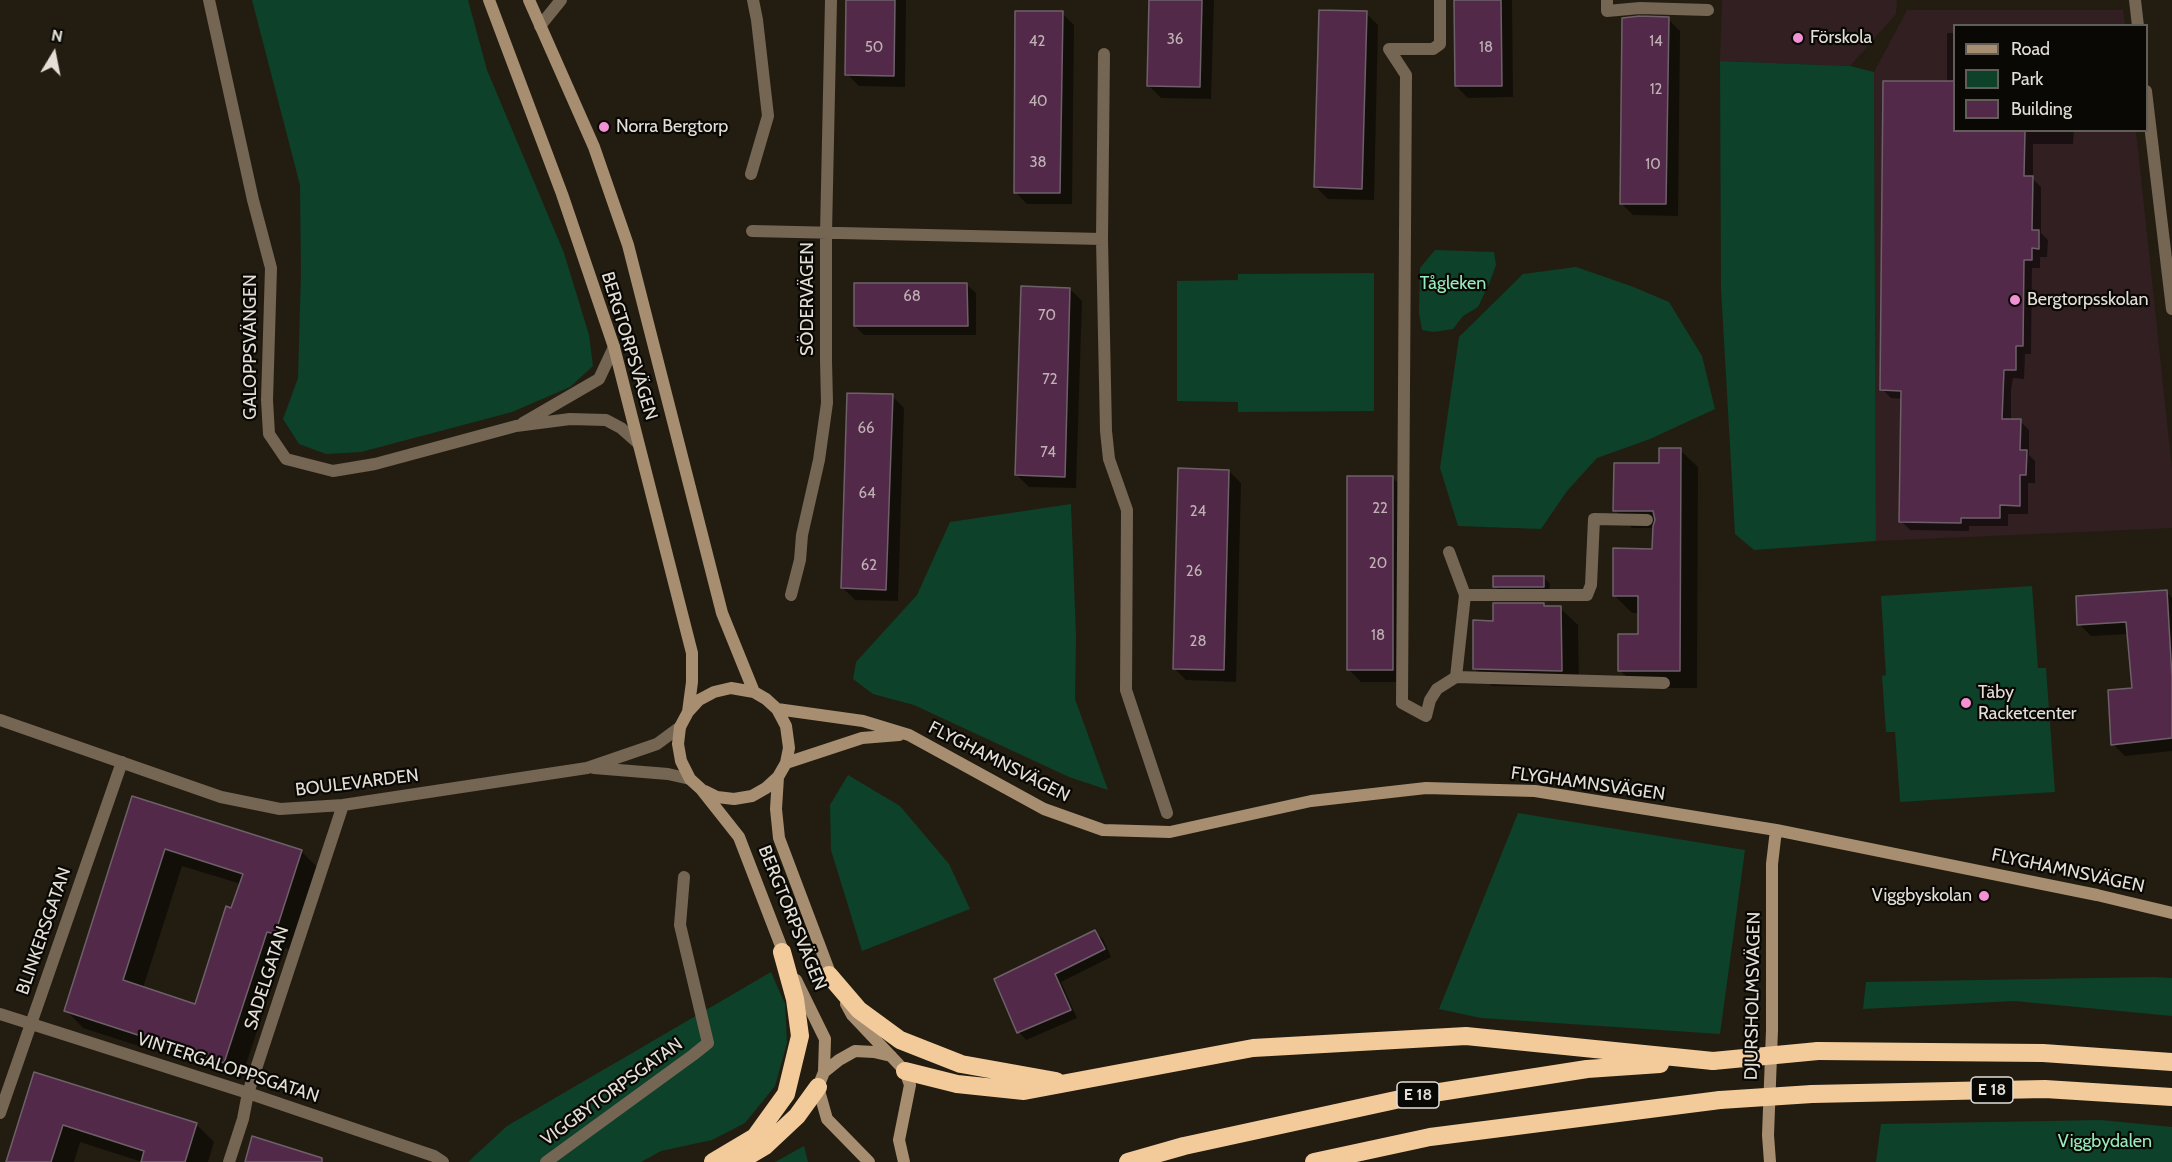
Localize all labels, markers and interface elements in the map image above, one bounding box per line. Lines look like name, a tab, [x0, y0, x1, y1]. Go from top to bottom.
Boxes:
north arrow	[24, 24, 84, 84]
legend	[1953, 24, 2148, 132]
text: N	[50, 25, 64, 46]
place label: Förskola	[1810, 27, 1872, 49]
house number: 36	[1167, 31, 1183, 49]
marker: Förskola	[1791, 31, 1805, 45]
house number: 42	[1029, 33, 1045, 51]
house number: 14	[1649, 33, 1663, 51]
text: Road	[2011, 38, 2050, 60]
house number: 50	[865, 39, 883, 57]
house number: 18	[1479, 39, 1493, 57]
text: Park	[2011, 68, 2043, 90]
house number: 12	[1650, 81, 1662, 99]
house number: 40	[1028, 93, 1048, 111]
text: Building	[2011, 98, 2072, 120]
place label: Norra Bergtorp	[616, 116, 728, 138]
marker: Norra Bergtorp	[597, 120, 611, 134]
house number: 38	[1029, 154, 1047, 172]
house number: 10	[1645, 156, 1661, 174]
street label: SÖDERVÄGEN	[797, 242, 819, 356]
street label: BERGTORPSVÄGEN	[596, 269, 662, 423]
park label: Tågleken	[1420, 273, 1486, 295]
street label: GALOPPSVÄNGEN	[240, 274, 262, 420]
house number: 68	[903, 288, 921, 306]
place label: Bergtorpsskolan	[2027, 289, 2149, 311]
marker: Bergtorpsskolan	[2008, 293, 2022, 307]
house number: 70	[1038, 307, 1056, 325]
house number: 72	[1042, 371, 1058, 389]
house number: 66	[857, 420, 875, 438]
house number: 74	[1040, 444, 1056, 462]
house number: 64	[858, 485, 876, 503]
house number: 22	[1372, 500, 1388, 518]
house number: 24	[1190, 503, 1206, 521]
house number: 20	[1369, 555, 1387, 573]
house number: 62	[861, 557, 877, 575]
house number: 26	[1186, 563, 1202, 581]
house number: 18	[1371, 627, 1385, 645]
house number: 28	[1190, 633, 1206, 651]
place label: Täby Racketcenter	[1978, 682, 2077, 724]
marker: Täby Racketcenter	[1959, 696, 1973, 710]
street label: FLYGHAMNSVÄGEN	[925, 717, 1073, 807]
street label: FLYGHAMNSVÄGEN	[1509, 762, 1667, 806]
street label: BOULEVARDEN	[294, 765, 420, 801]
street label: BERGTORPSVÄGEN	[753, 843, 831, 993]
street label: FLYGHAMNSVÄGEN	[1990, 844, 2146, 898]
street label: BLINKERSGATAN	[12, 865, 76, 997]
place label: Viggbyskolan	[1872, 885, 1972, 907]
marker: Viggbyskolan	[1977, 889, 1991, 903]
street label: DJURSHOLMSVÄGEN	[1741, 912, 1765, 1080]
street label: SADELGATAN	[240, 923, 294, 1033]
street label: VINTERGALOPPSGATAN	[134, 1028, 322, 1108]
street label: VIGGBYTORPSGATAN	[537, 1033, 687, 1151]
road number: E 18	[1971, 1077, 2013, 1103]
road number: E 18	[1397, 1082, 1439, 1108]
park label: Viggbydalen	[2058, 1131, 2152, 1153]

